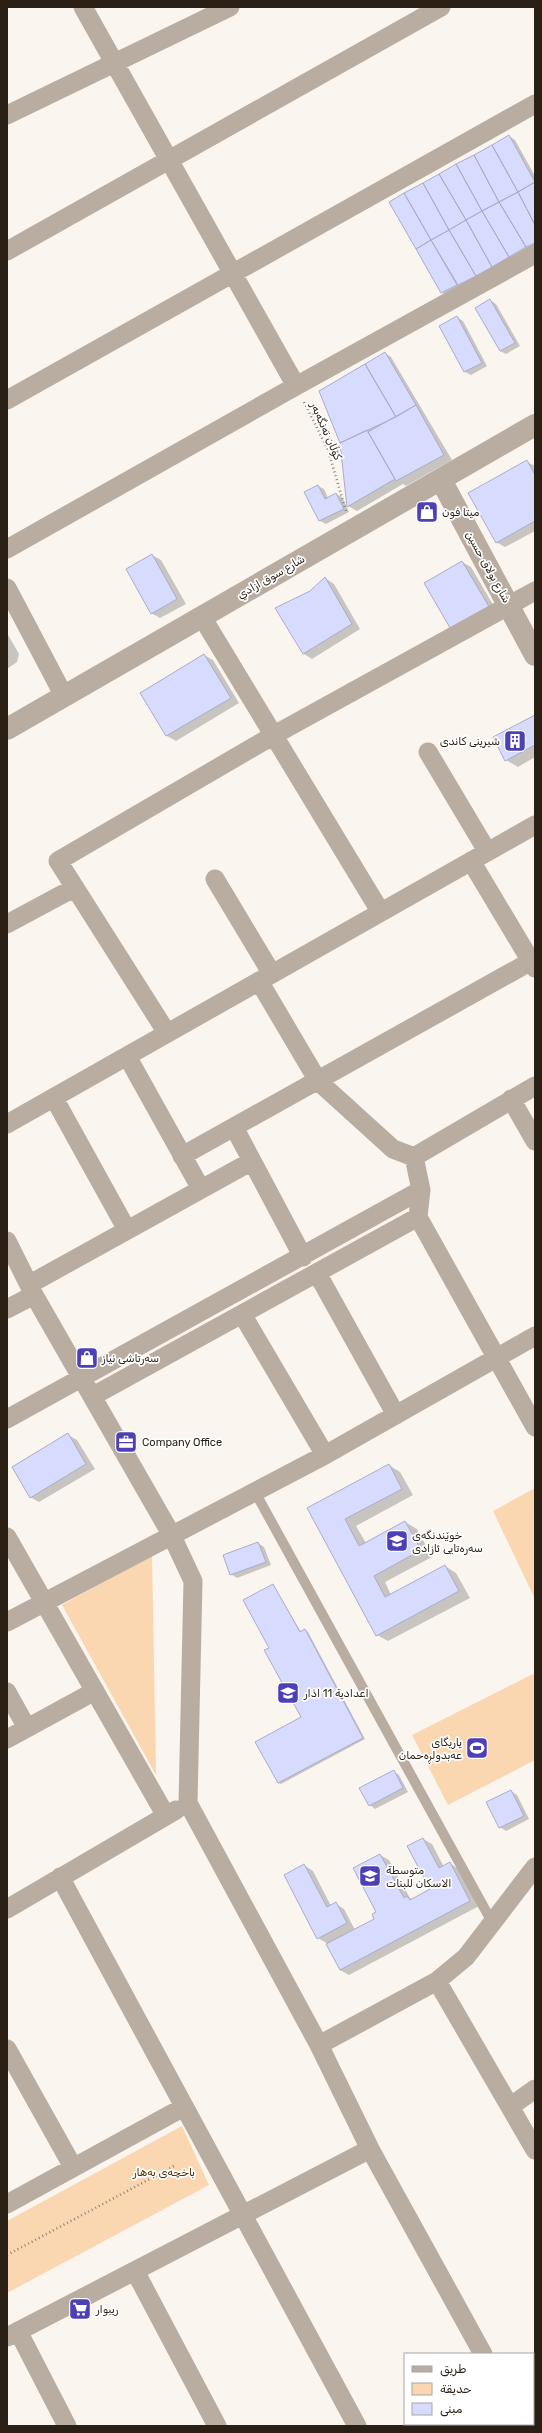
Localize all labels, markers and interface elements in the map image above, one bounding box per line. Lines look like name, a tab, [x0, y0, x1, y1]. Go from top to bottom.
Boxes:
street label: کۆڵان تەنگەبەر	[307, 399, 345, 462]
shop icon: ميتا فون	[414, 499, 440, 525]
place label: ميتا فون	[442, 506, 479, 520]
street label: شارع بولاق حسين	[461, 529, 513, 606]
street label: شارع سوق ازادي	[235, 552, 308, 603]
building icon: شیرینی کاندی	[502, 728, 528, 754]
place label: شیرینی کاندی	[440, 735, 500, 748]
shop icon: سەرتاشی نیاز	[74, 1345, 100, 1371]
place label: سەرتاشی نیاز	[101, 1352, 159, 1365]
office icon: Company Office	[113, 1429, 139, 1455]
place label: Company Office	[142, 1436, 222, 1449]
school or university icon: خوێندنگەی سەرەتایی ئازادی	[384, 1528, 410, 1554]
place label: خوێندنگەی سەرەتایی ئازادی	[412, 1529, 483, 1555]
school or university icon: اعدادية 11 اذار	[275, 1680, 301, 1706]
place label: اعدادية 11 اذار	[303, 1687, 369, 1700]
sports icon: یاریگای عەبدولڕەحمان	[464, 1735, 490, 1761]
place label: یاریگای عەبدولڕەحمان	[399, 1736, 462, 1764]
school or university icon: متوسطة الاسكان للبنات	[357, 1863, 383, 1889]
place label: متوسطة الاسكان للبنات	[386, 1864, 451, 1890]
park label: باخچەی بەهار	[132, 2166, 195, 2179]
supermarket icon: ريبوار	[67, 2296, 93, 2322]
place label: ريبوار	[95, 2303, 119, 2317]
legend	[404, 2353, 534, 2425]
text: طريق	[440, 2362, 466, 2377]
text: حديقة	[440, 2382, 472, 2396]
text: مبنى	[440, 2402, 463, 2417]

